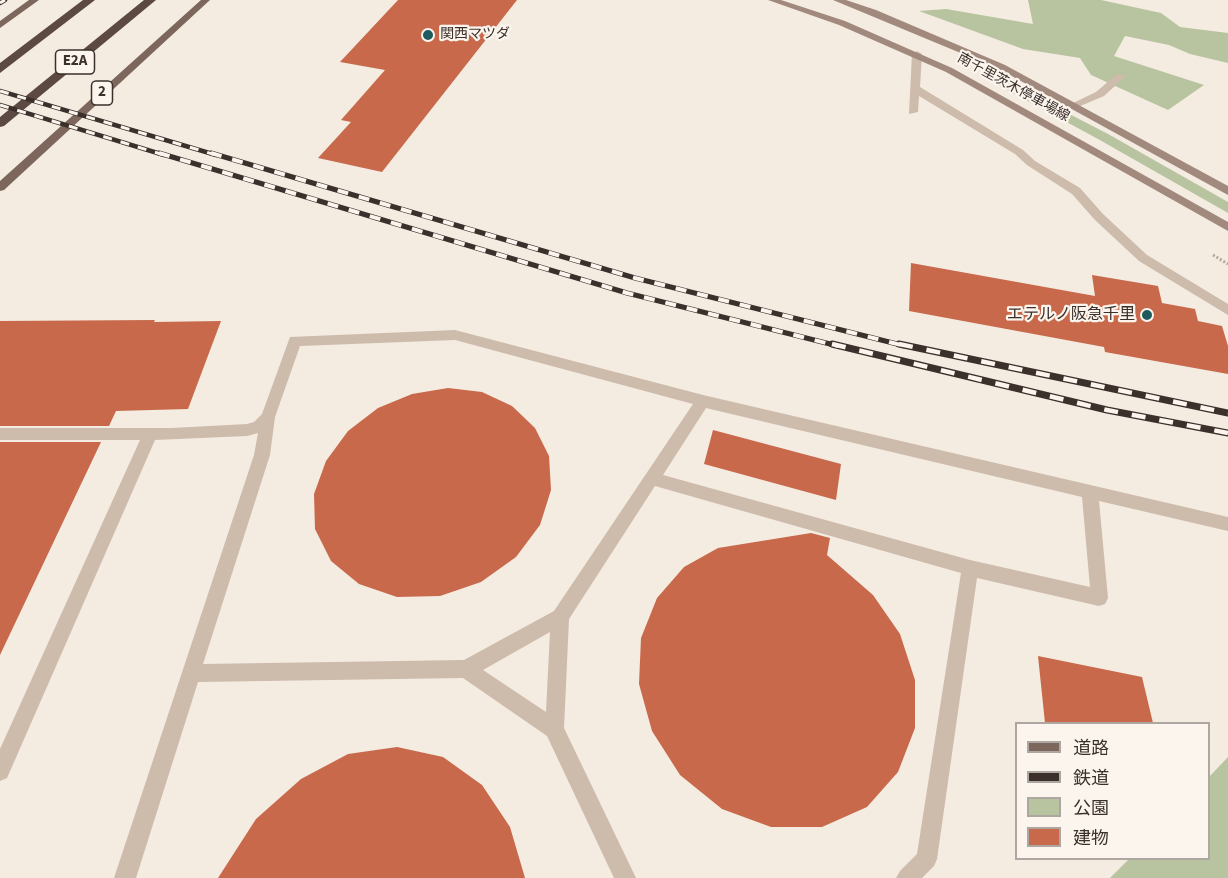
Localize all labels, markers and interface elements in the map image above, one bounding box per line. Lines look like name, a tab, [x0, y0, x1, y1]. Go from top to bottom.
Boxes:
place label: 関西マツダ	[440, 27, 510, 43]
marker: 関西マツダ	[421, 28, 435, 42]
road number: E2A	[56, 50, 94, 74]
street label: 南千里茨木停車場線	[954, 50, 1072, 126]
road number: 2	[92, 81, 112, 105]
place label: エテルノ阪急千里	[1007, 305, 1135, 325]
marker: エテルノ阪急千里	[1140, 308, 1154, 322]
legend	[1015, 722, 1210, 860]
text: 道路	[1073, 736, 1109, 761]
text: 鉄道	[1073, 766, 1109, 791]
text: 公園	[1073, 796, 1109, 821]
text: 建物	[1073, 826, 1109, 851]

